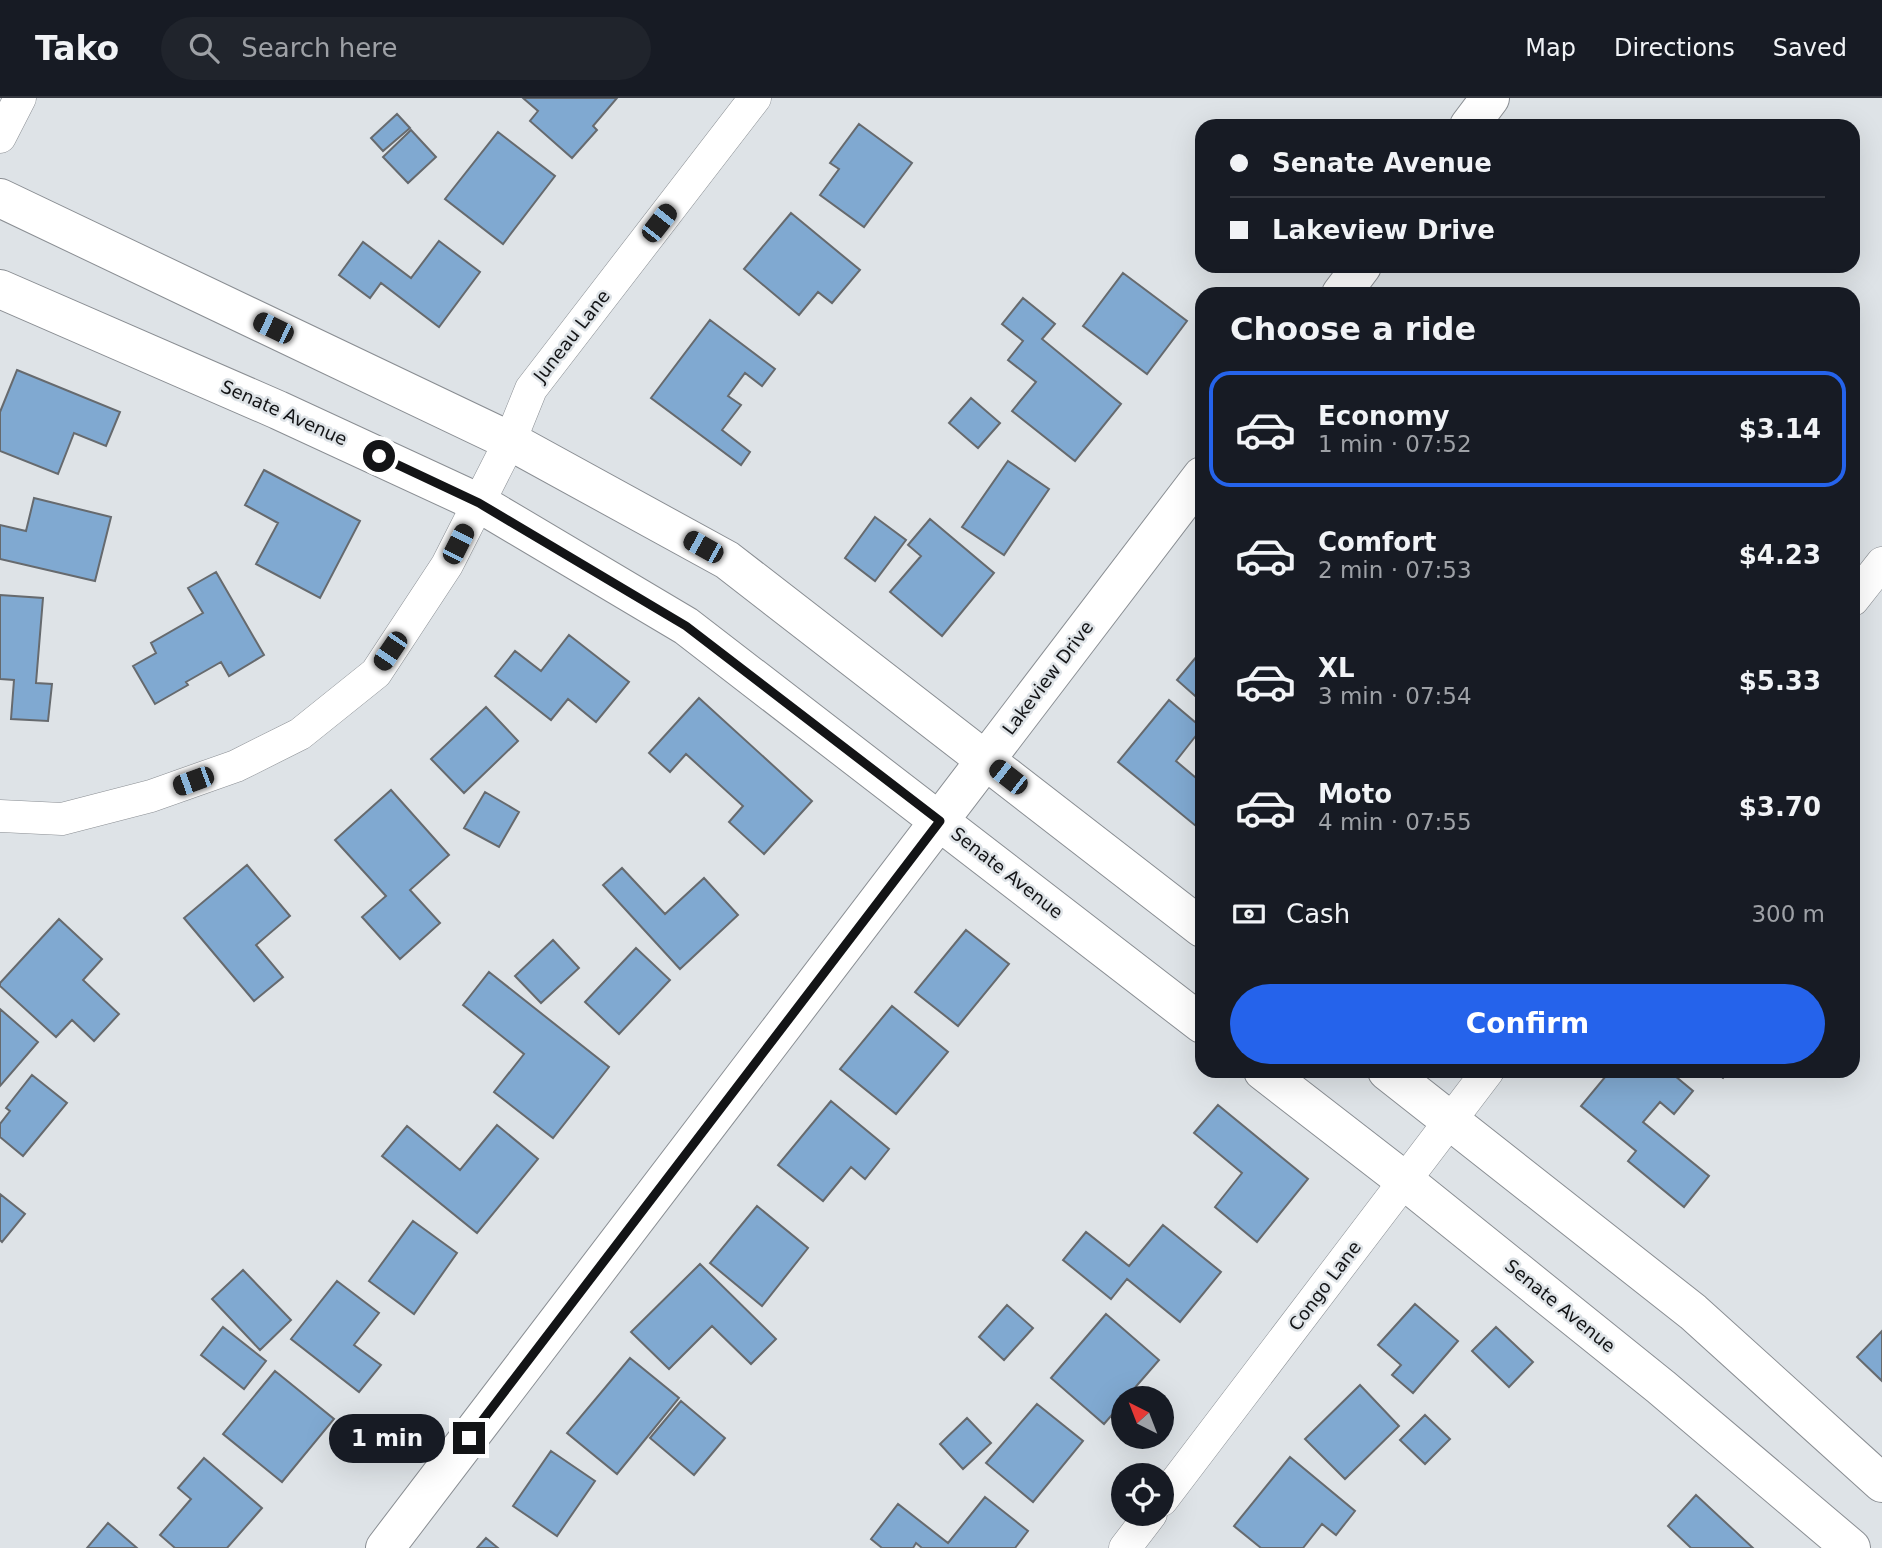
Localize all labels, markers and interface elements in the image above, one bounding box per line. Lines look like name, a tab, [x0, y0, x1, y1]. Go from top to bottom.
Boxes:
search box	[161, 17, 651, 80]
text: Tako	[35, 29, 119, 68]
icon: search	[185, 29, 223, 67]
text: Search here	[241, 33, 397, 63]
text: Map	[1525, 34, 1576, 62]
text: Directions	[1614, 34, 1735, 62]
text: Saved	[1773, 34, 1847, 62]
text: Senate Avenue	[1272, 148, 1492, 178]
car	[638, 200, 681, 246]
text: Lakeview Drive	[1272, 215, 1495, 245]
street label: Juneau Lane	[529, 286, 614, 387]
car	[250, 309, 297, 347]
text: Choose a ride	[1230, 310, 1476, 348]
street label: Senate Avenue	[218, 375, 350, 450]
icon: car	[1234, 398, 1297, 461]
text: Economy	[1318, 401, 1449, 431]
text: $3.14	[1739, 414, 1821, 444]
text: 1 min · 07:52	[1318, 431, 1472, 457]
route start	[363, 440, 395, 472]
car	[440, 521, 477, 567]
icon: car	[1234, 524, 1297, 587]
text: Comfort	[1318, 527, 1436, 557]
car	[680, 528, 727, 566]
text: $4.23	[1739, 540, 1821, 570]
text: 2 min · 07:53	[1318, 557, 1472, 583]
street label: Lakeview Drive	[998, 617, 1097, 739]
car	[370, 628, 411, 674]
icon: car	[1234, 650, 1297, 713]
text: XL	[1318, 653, 1355, 683]
text: $5.33	[1739, 666, 1821, 696]
text: 3 min · 07:54	[1318, 683, 1472, 709]
car	[985, 756, 1032, 798]
car	[170, 764, 217, 798]
icon: car	[1234, 776, 1297, 839]
text: Moto	[1318, 779, 1392, 809]
text: $3.70	[1739, 792, 1821, 822]
text: 4 min · 07:55	[1318, 809, 1472, 835]
street label: Senate Avenue	[947, 823, 1067, 923]
icon: cash	[1230, 895, 1268, 933]
text: Cash	[1286, 899, 1350, 929]
text: 300 m	[1751, 901, 1825, 927]
button: Confirm	[1230, 984, 1825, 1064]
street label: Congo Lane	[1284, 1237, 1365, 1335]
street label: Senate Avenue	[1501, 1255, 1620, 1356]
north arrow	[1111, 1386, 1174, 1449]
map controls	[1111, 1386, 1174, 1526]
callout: 1 min	[329, 1414, 444, 1462]
route end	[453, 1422, 485, 1454]
text: 1 min	[351, 1425, 423, 1451]
button: locate	[1111, 1463, 1174, 1526]

